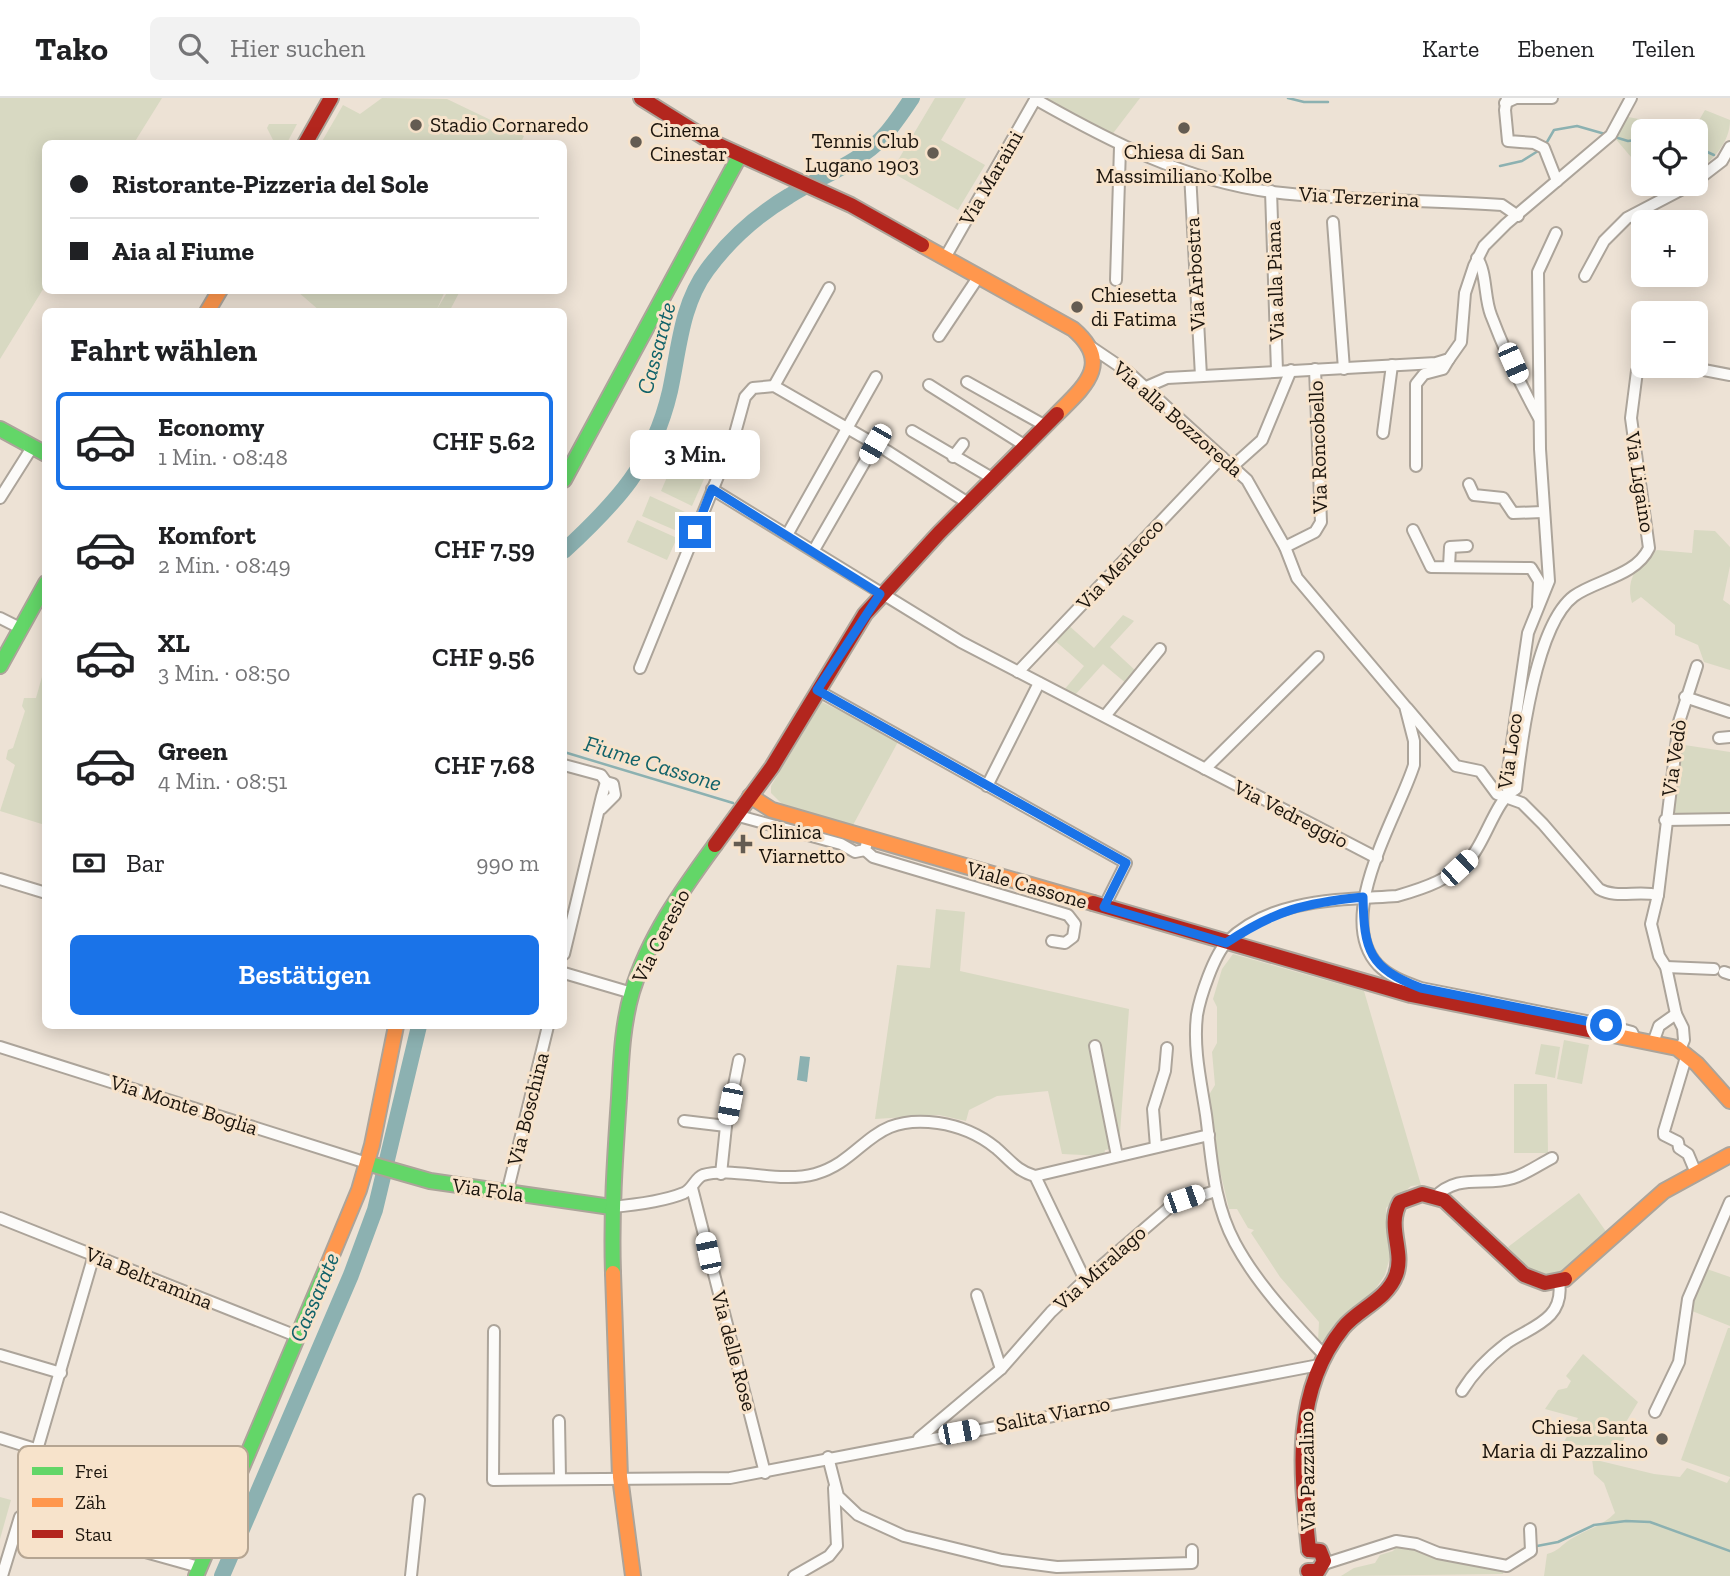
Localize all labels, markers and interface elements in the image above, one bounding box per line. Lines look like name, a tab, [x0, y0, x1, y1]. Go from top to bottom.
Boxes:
search box	[150, 17, 640, 80]
text: Tako	[35, 29, 108, 68]
icon: search	[174, 29, 212, 67]
text: Hier suchen	[230, 32, 365, 64]
text: Karte	[1422, 34, 1479, 63]
text: Ebenen	[1517, 34, 1594, 63]
text: Teilen	[1632, 34, 1695, 63]
place label: Stadio Cornaredo	[430, 112, 588, 137]
marker: Stadio Cornaredo	[408, 117, 424, 133]
place label: Cinema Cinestar	[650, 117, 727, 166]
map controls	[1631, 119, 1708, 378]
button: locate	[1631, 119, 1708, 196]
marker: Chiesa di San Massimiliano Kolbe	[1176, 120, 1192, 136]
street label: Via Maraini	[953, 126, 1028, 230]
place label: Tennis Club Lugano 1903	[805, 128, 919, 177]
marker: Cinema Cinestar	[628, 134, 644, 150]
place label: Chiesa di San Massimiliano Kolbe	[1096, 139, 1272, 188]
marker: Tennis Club Lugano 1903	[925, 145, 941, 161]
text: Ristorante-Pizzeria del Sole	[112, 168, 429, 200]
street label: Via Terzerina	[1297, 181, 1420, 212]
button: +	[1631, 210, 1708, 287]
street label: Via Arbostra	[1179, 217, 1210, 332]
street label: Via alla Piana	[1260, 220, 1289, 343]
text: Aia al Fiume	[112, 235, 254, 267]
place label: Chiesetta di Fatima	[1091, 282, 1177, 331]
water label: Cassarate	[630, 299, 682, 397]
marker: Chiesetta di Fatima	[1069, 299, 1085, 315]
button: −	[1631, 301, 1708, 378]
text: Fahrt wählen	[70, 331, 257, 369]
car	[1495, 340, 1532, 386]
street label: Via alla Bozzoreda	[1107, 355, 1249, 482]
street label: Via Roncobello	[1303, 380, 1332, 515]
icon: car	[74, 410, 137, 473]
text: Economy	[158, 411, 264, 443]
car	[856, 421, 895, 467]
text: CHF 5.62	[433, 425, 535, 457]
street label: Via Ligaino	[1620, 429, 1661, 534]
callout: 3 Min.	[630, 430, 760, 480]
text: 3 Min.	[664, 440, 726, 468]
text: 1 Min. · 08:48	[158, 443, 288, 471]
street label: Via Merlecco	[1070, 513, 1168, 615]
route end	[679, 516, 711, 548]
icon: car	[74, 518, 137, 581]
text: Komfort	[158, 519, 256, 551]
text: CHF 7.59	[434, 533, 535, 565]
text: 2 Min. · 08:49	[158, 551, 291, 579]
icon: car	[74, 626, 137, 689]
text: XL	[158, 627, 190, 659]
text: CHF 9.56	[432, 641, 535, 673]
text: 3 Min. · 08:50	[158, 659, 291, 687]
street label: Via Loco	[1492, 711, 1527, 792]
street label: Via Vedò	[1656, 718, 1691, 799]
water label: Fiume Cassone	[581, 729, 725, 797]
icon: car	[74, 734, 137, 797]
text: Green	[158, 735, 228, 767]
text: CHF 7.68	[434, 749, 535, 781]
text: 4 Min. · 08:51	[158, 767, 287, 795]
street label: Via Vedreggio	[1229, 774, 1353, 853]
place label: Clinica Viarnetto	[758, 819, 845, 868]
marker: Clinica Viarnetto	[733, 834, 753, 854]
icon: cash	[70, 844, 108, 882]
car	[1437, 846, 1482, 890]
text: Bar	[126, 847, 165, 879]
text: 990 m	[476, 849, 539, 877]
street label: Viale Cassone	[963, 855, 1090, 914]
street label: Via Ceresio	[626, 885, 695, 988]
button: Bestätigen	[70, 935, 539, 1015]
route start	[1590, 1009, 1622, 1041]
street label: Via Boschina	[501, 1050, 554, 1169]
street label: Via Monte Boglia	[106, 1069, 261, 1140]
car	[716, 1081, 745, 1127]
street label: Via Fola	[450, 1172, 525, 1207]
car	[1161, 1182, 1208, 1216]
street label: Via Miralago	[1048, 1220, 1151, 1316]
car	[694, 1230, 723, 1276]
street label: Via Beltramina	[81, 1240, 216, 1314]
water label: Cassarate	[283, 1248, 345, 1346]
street label: Via delle Rose	[706, 1287, 763, 1414]
street label: Salita Viarno	[994, 1390, 1112, 1437]
street label: Via Pazzalino	[1293, 1411, 1320, 1532]
place label: Chiesa Santa Maria di Pazzalino	[1482, 1414, 1648, 1463]
car	[937, 1418, 982, 1446]
marker: Chiesa Santa Maria di Pazzalino	[1654, 1431, 1670, 1447]
legend	[18, 1446, 248, 1558]
text: Frei	[75, 1460, 108, 1483]
text: Zäh	[75, 1491, 106, 1514]
text: Stau	[75, 1523, 112, 1546]

